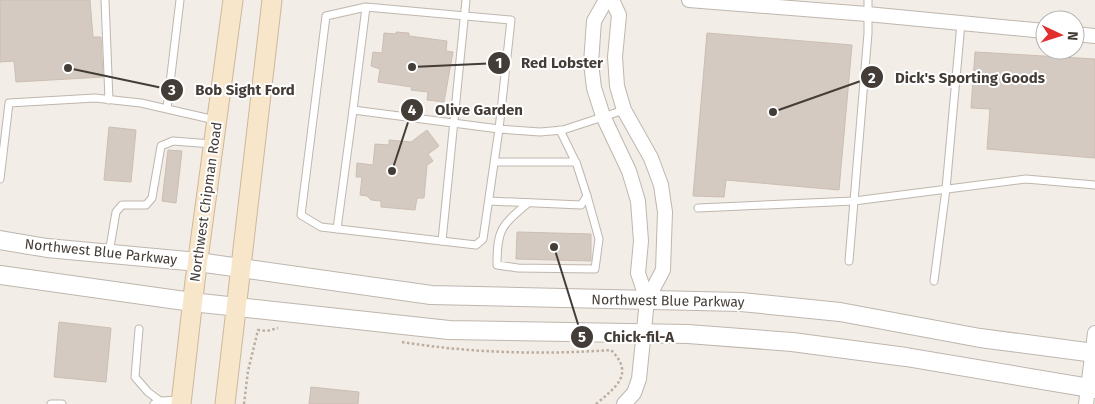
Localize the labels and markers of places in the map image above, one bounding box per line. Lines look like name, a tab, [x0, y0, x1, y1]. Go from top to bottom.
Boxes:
callout: Red Lobster	[486, 48, 613, 78]
callout: Dick's Sporting Goods	[860, 62, 1055, 92]
callout: Bob Sight Ford	[160, 75, 305, 105]
callout: Olive Garden	[400, 95, 533, 125]
callout: Chick-fil-A	[569, 322, 684, 352]

